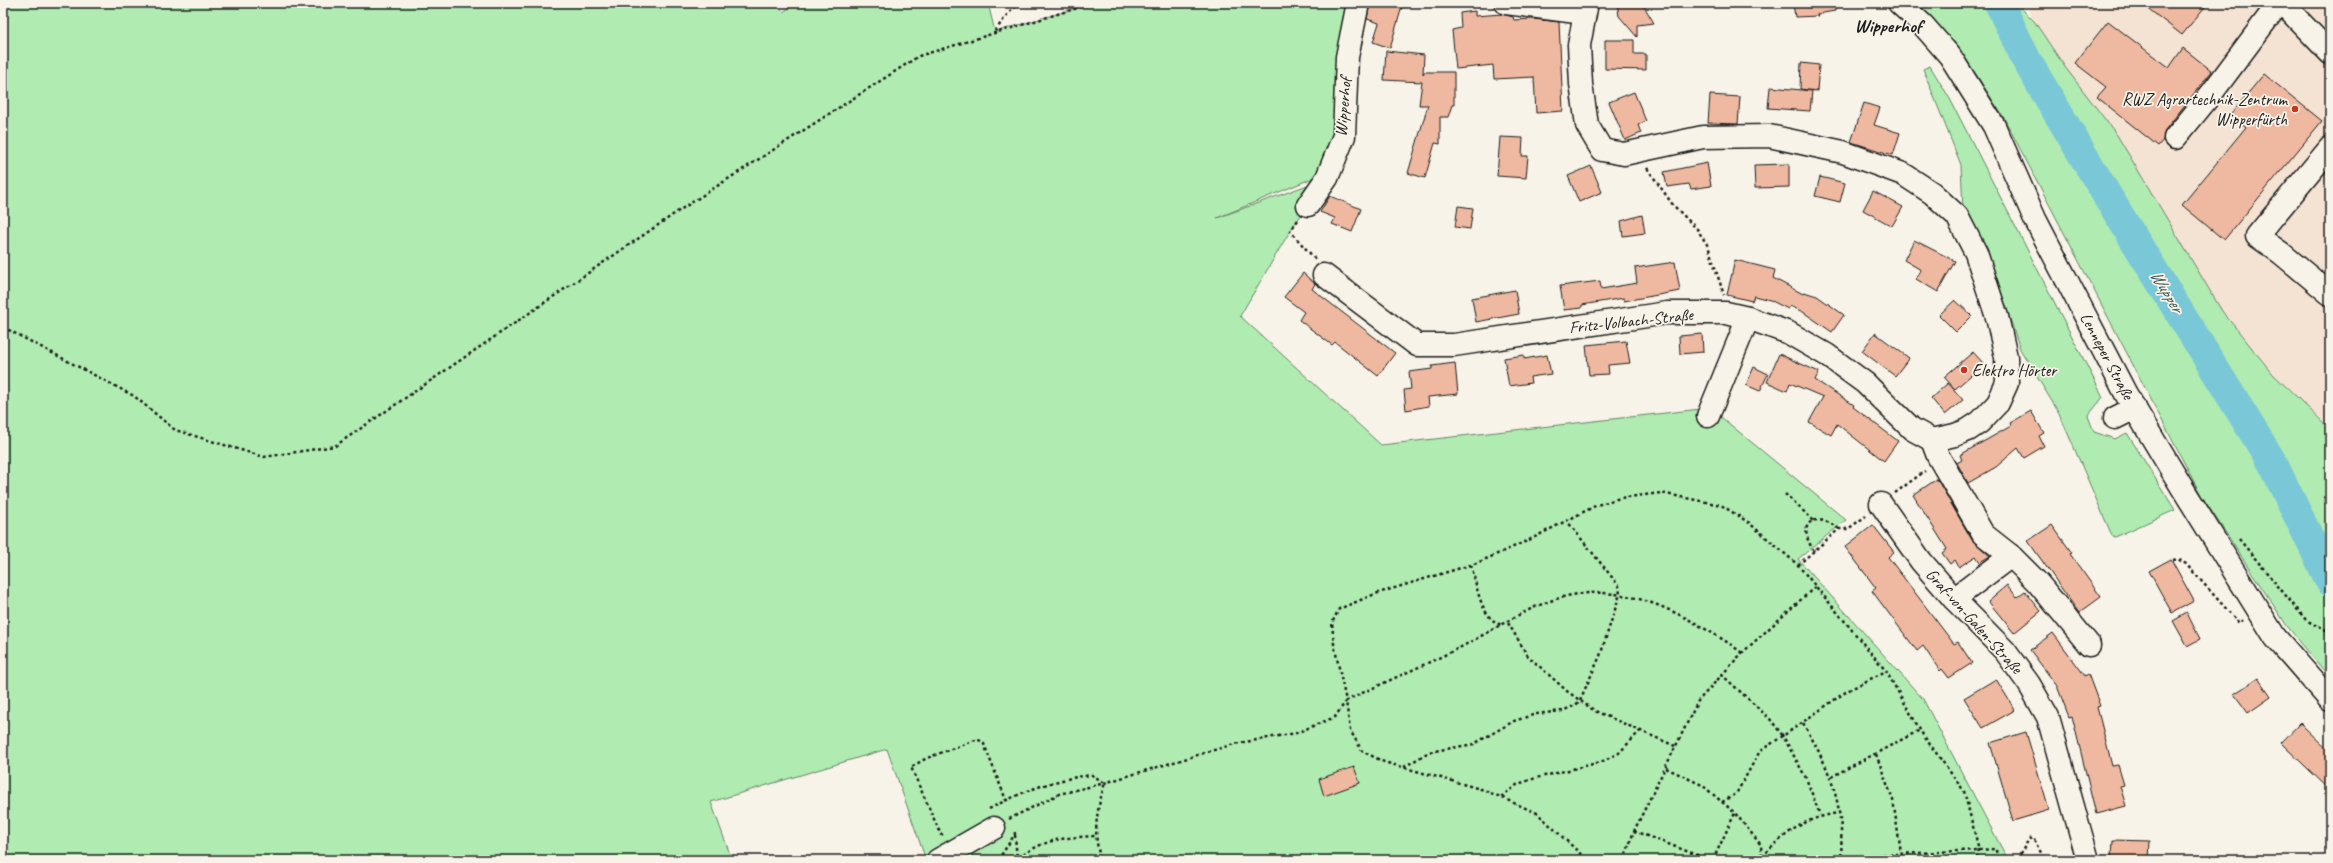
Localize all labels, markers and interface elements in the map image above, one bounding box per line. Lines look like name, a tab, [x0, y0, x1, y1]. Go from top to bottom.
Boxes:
district label: Wipperhof	[1854, 14, 1926, 38]
street label: Wipperhof	[1330, 73, 1356, 137]
place label: RWZ Agrartechnik-Zentrum Wipperfürth	[2122, 89, 2288, 130]
marker: RWZ Agrartechnik-Zentrum Wipperfürth	[2290, 104, 2300, 114]
water label: Wupper	[2146, 266, 2190, 319]
street label: Fritz-Volbach-Straße	[1568, 304, 1695, 338]
street label: Lenneper Straße	[2075, 309, 2139, 404]
place label: Elektro Hörter	[1972, 360, 2058, 381]
marker: Elektro Hörter	[1959, 365, 1969, 375]
street label: Graf-von-Galen-Straße	[1921, 564, 2028, 679]

